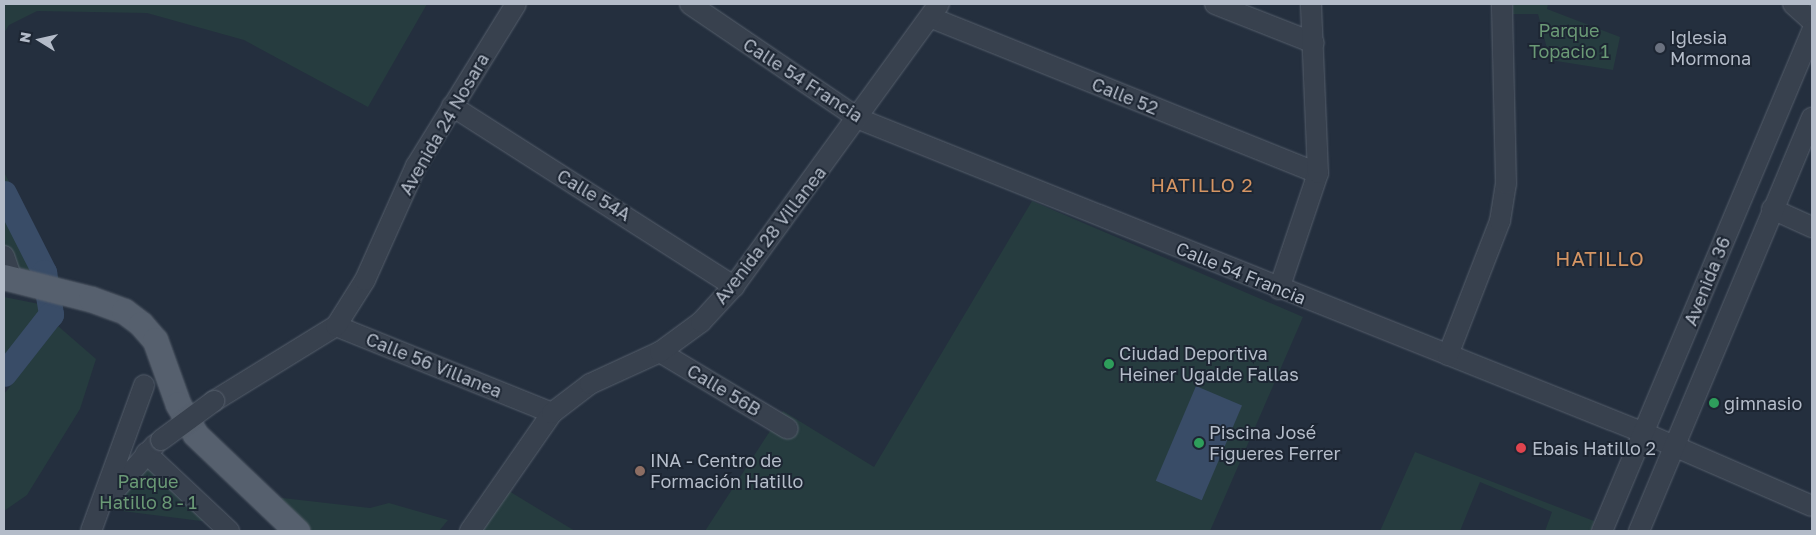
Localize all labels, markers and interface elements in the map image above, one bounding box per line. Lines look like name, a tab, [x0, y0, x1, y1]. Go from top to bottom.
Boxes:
north arrow	[15, 15, 65, 65]
park label: Parque Topacio 1	[1529, 20, 1609, 62]
place label: Iglesia Mormona	[1670, 27, 1751, 70]
text: N	[15, 31, 34, 44]
street label: Calle 54 Francia	[739, 33, 867, 127]
marker: Iglesia Mormona	[1654, 42, 1666, 54]
street label: Avenida 24 Nosara	[395, 49, 493, 199]
street label: Calle 52	[1089, 73, 1161, 119]
street label: Avenida 28 Villanea	[709, 162, 831, 308]
street label: Calle 54A	[553, 165, 635, 225]
district label: HATILLO 2	[1149, 174, 1255, 196]
street label: Avenida 36	[1679, 233, 1735, 329]
street label: Calle 54 Francia	[1173, 237, 1309, 309]
district label: HATILLO	[1554, 246, 1646, 270]
street label: Calle 56 Villanea	[363, 328, 505, 402]
place label: Ciudad Deportiva Heiner Ugalde Fallas	[1119, 343, 1299, 386]
marker: Ciudad Deportiva Heiner Ugalde Fallas	[1103, 358, 1115, 370]
street label: Calle 56B	[683, 360, 765, 420]
place label: gimnasio	[1724, 392, 1802, 414]
marker: gimnasio	[1708, 397, 1720, 409]
place label: Piscina José Figueres Ferrer	[1209, 422, 1341, 464]
marker: Piscina José Figueres Ferrer	[1193, 437, 1205, 449]
place label: Ebais Hatillo 2	[1532, 437, 1656, 459]
marker: Ebais Hatillo 2	[1514, 441, 1528, 455]
place label: INA - Centro de Formación Hatillo	[650, 450, 803, 492]
marker: INA - Centro de Formación Hatillo	[634, 465, 646, 477]
park label: Parque Hatillo 8 - 1	[99, 471, 197, 514]

